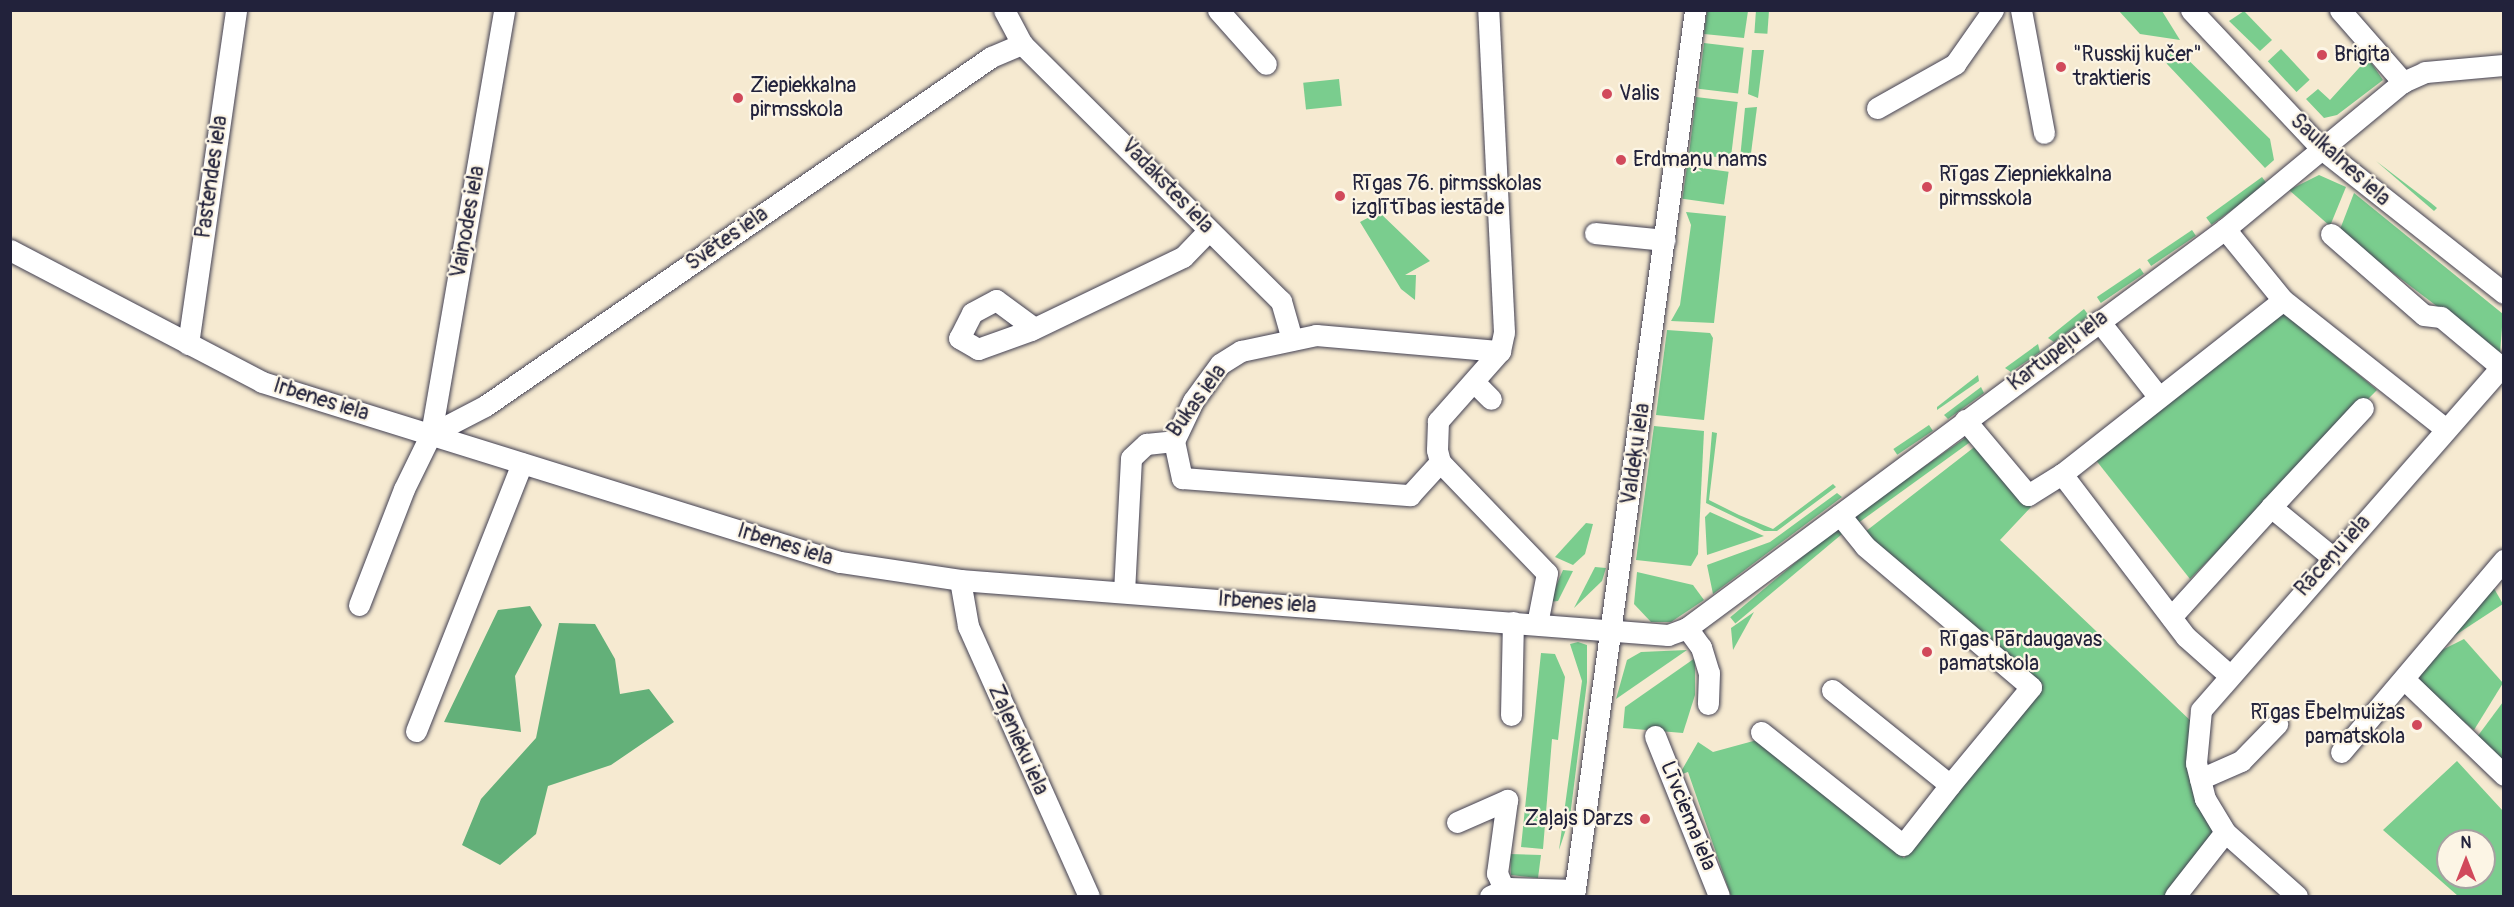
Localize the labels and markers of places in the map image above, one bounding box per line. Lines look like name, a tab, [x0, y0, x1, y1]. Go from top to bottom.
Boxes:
place label: "Russkij kučer" traktieris	[2073, 42, 2202, 92]
place label: Brigita	[2334, 42, 2390, 68]
marker: Brigita	[2315, 48, 2329, 62]
marker: "Russkij kučer" traktieris	[2054, 60, 2068, 74]
place label: Ziepiekkalna pirmsskola	[750, 73, 856, 123]
place label: Valis	[1619, 81, 1659, 107]
marker: Valis	[1600, 87, 1614, 101]
marker: Ziepiekkalna pirmsskola	[731, 91, 745, 105]
place label: Erdmaņu nams	[1633, 147, 1767, 173]
marker: Erdmaņu nams	[1614, 153, 1628, 167]
place label: Rīgas Ziepniekkalna pirmsskola	[1939, 162, 2112, 212]
place label: Rīgas 76. pirmsskolas izglītības iestāde	[1352, 171, 1541, 221]
marker: Rīgas Ziepniekkalna pirmsskola	[1920, 180, 1934, 194]
marker: Rīgas 76. pirmsskolas izglītības iestāde	[1333, 189, 1347, 203]
place label: Rīgas Pārdaugavas pamatskola	[1939, 627, 2102, 677]
marker: Rīgas Pārdaugavas pamatskola	[1920, 645, 1934, 659]
place label: Rīgas Ēbelmuižas pamatskola	[2250, 700, 2405, 750]
marker: Rīgas Ēbelmuižas pamatskola	[2410, 718, 2424, 732]
place label: Zaļajs Darzs	[1524, 806, 1633, 832]
marker: Zaļajs Darzs	[1638, 812, 1652, 826]

